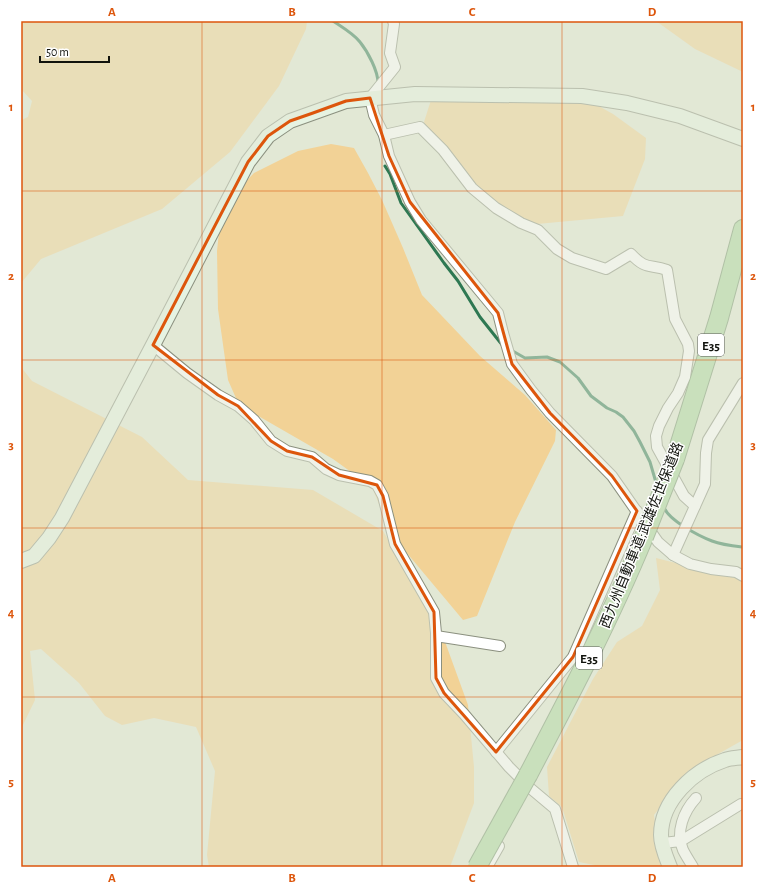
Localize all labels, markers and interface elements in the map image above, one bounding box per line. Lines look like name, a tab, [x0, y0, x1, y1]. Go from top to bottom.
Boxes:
text: A	[108, 6, 116, 19]
text: B	[288, 6, 296, 19]
text: C	[469, 6, 476, 19]
text: D	[648, 6, 657, 19]
scale bar	[40, 38, 109, 64]
text: 50 m	[46, 46, 69, 58]
text: 1	[9, 101, 13, 114]
text: 1	[751, 101, 755, 114]
text: 2	[8, 270, 14, 283]
text: 2	[750, 270, 756, 283]
road number: E35	[698, 334, 724, 356]
text: 3	[8, 439, 14, 452]
text: 3	[750, 439, 756, 452]
street label: 西九州自動車道;武雄佐世保道路	[596, 440, 686, 630]
text: 4	[8, 607, 15, 620]
text: 4	[750, 607, 757, 620]
road number: E35	[576, 647, 602, 669]
text: 5	[8, 776, 14, 789]
text: 5	[750, 776, 756, 789]
text: A	[108, 872, 116, 885]
text: B	[288, 872, 296, 885]
text: C	[469, 872, 476, 885]
text: D	[648, 872, 657, 885]

